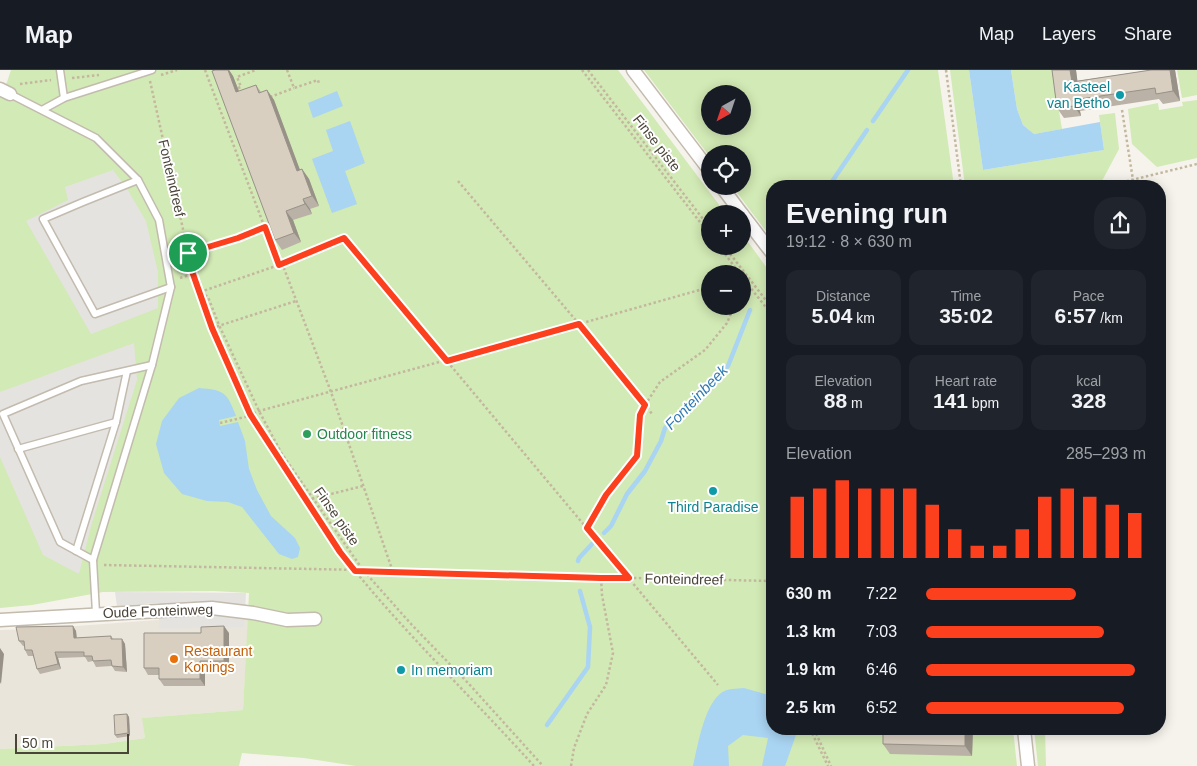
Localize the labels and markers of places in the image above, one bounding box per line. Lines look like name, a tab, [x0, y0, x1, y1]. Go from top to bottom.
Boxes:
place label: Kasteel van Betho	[1047, 79, 1110, 111]
marker: Kasteel van Betho	[1114, 89, 1126, 101]
pin	[167, 232, 209, 274]
place label: Outdoor fitness	[317, 426, 412, 442]
marker: Outdoor fitness	[301, 428, 313, 440]
marker: Third Paradise	[707, 485, 719, 497]
place label: Third Paradise	[667, 499, 759, 515]
place label: Restaurant Konings	[184, 643, 253, 675]
marker: Restaurant Konings	[168, 653, 180, 665]
place label: In memoriam	[411, 662, 493, 678]
marker: In memoriam	[395, 664, 407, 676]

